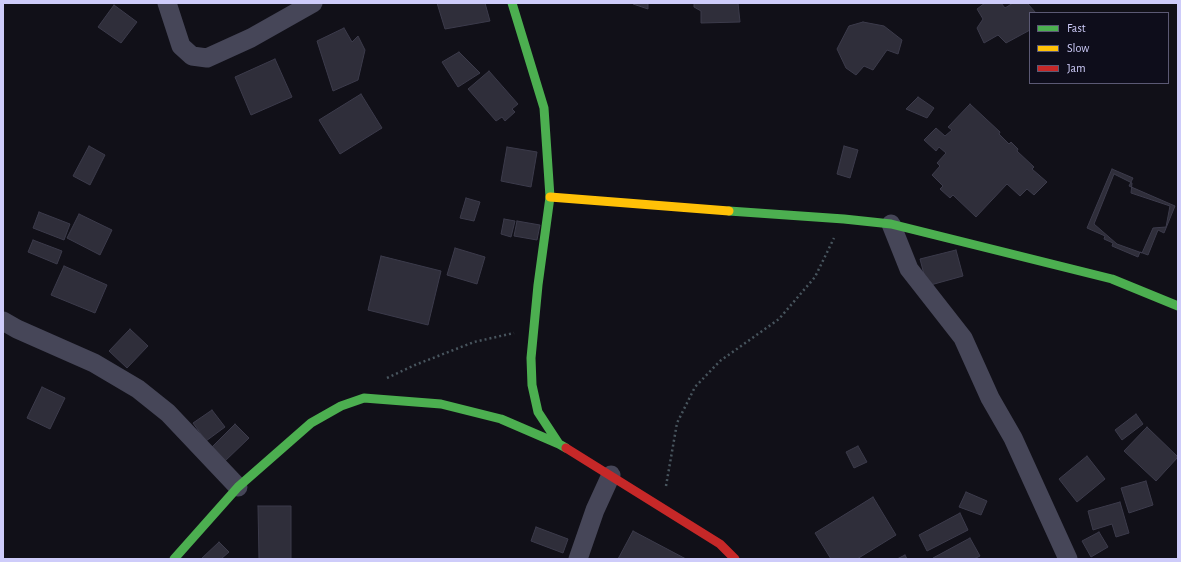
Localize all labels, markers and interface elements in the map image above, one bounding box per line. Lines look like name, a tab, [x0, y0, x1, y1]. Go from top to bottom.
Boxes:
legend	[1029, 12, 1169, 84]
text: Fast	[1067, 22, 1086, 34]
text: Slow	[1067, 42, 1089, 54]
text: Jam	[1067, 62, 1086, 74]

